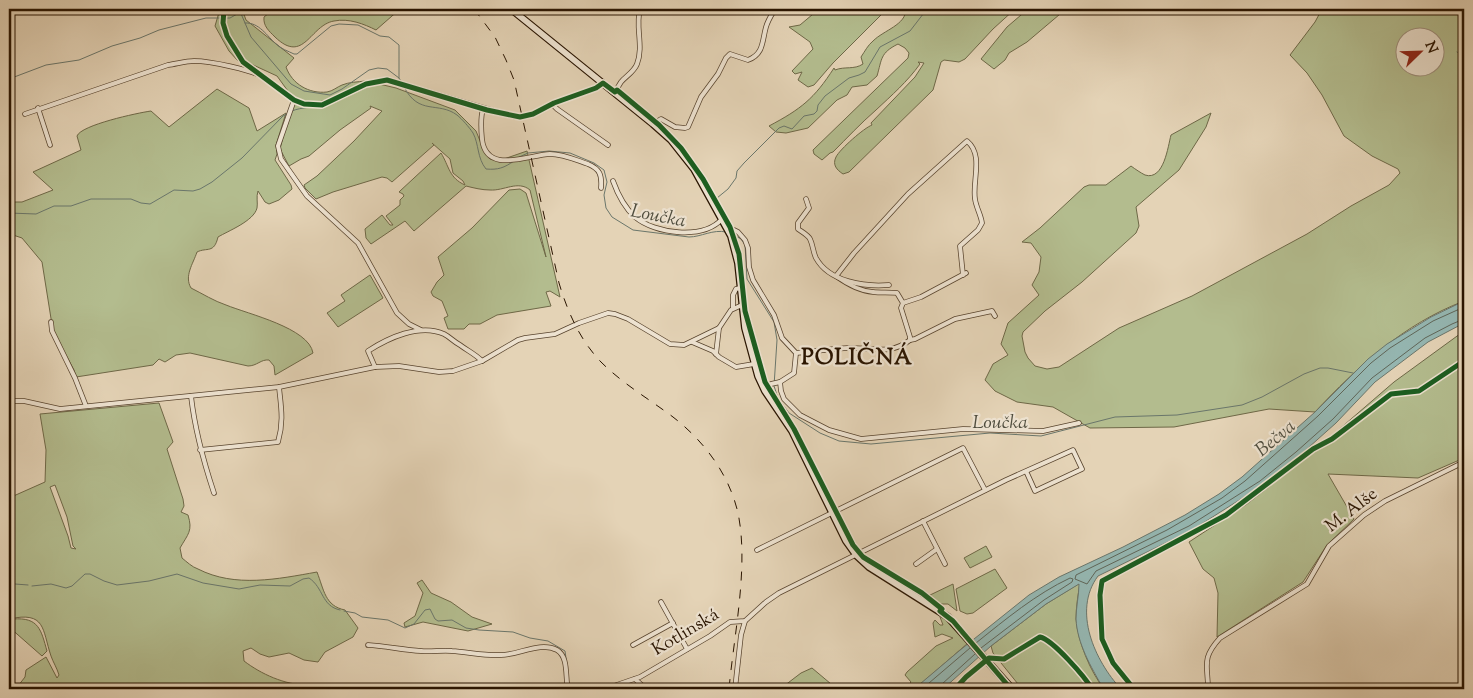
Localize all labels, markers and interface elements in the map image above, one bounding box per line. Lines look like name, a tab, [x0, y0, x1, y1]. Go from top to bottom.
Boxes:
north arrow	[1396, 28, 1446, 78]
text: N	[1419, 39, 1442, 57]
water label: Loučka	[628, 198, 688, 236]
district label: POLIČNÁ	[801, 342, 913, 375]
water label: Loučka	[972, 410, 1028, 437]
water label: Bečva	[1250, 414, 1302, 464]
street label: M. Alše	[1320, 482, 1384, 540]
street label: Kotlinská	[648, 603, 724, 663]

